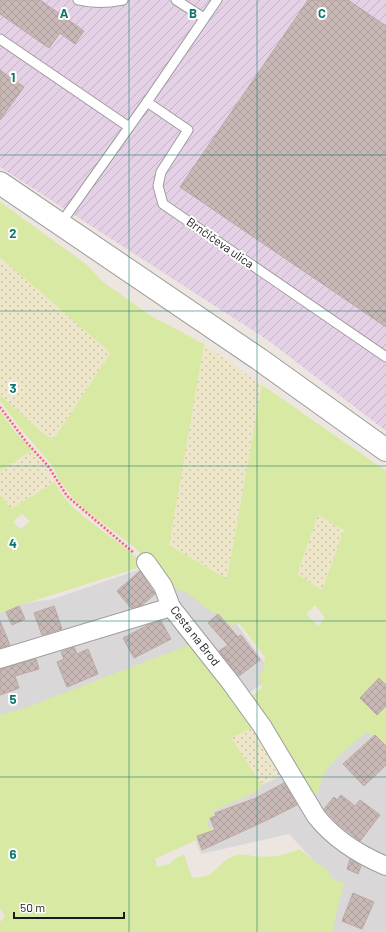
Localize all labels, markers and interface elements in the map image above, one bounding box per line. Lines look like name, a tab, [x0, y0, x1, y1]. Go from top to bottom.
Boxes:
text: A	[60, 5, 69, 21]
text: B	[189, 5, 197, 21]
text: C	[318, 5, 326, 21]
text: 1	[11, 69, 15, 85]
street label: Brnčičeva ulica	[184, 214, 257, 270]
text: 2	[9, 225, 17, 241]
text: 3	[9, 380, 17, 396]
text: 4	[9, 535, 17, 551]
street label: Cesta na Brod	[168, 603, 224, 668]
text: 5	[9, 691, 17, 707]
text: 6	[10, 846, 17, 862]
scale bar	[14, 894, 124, 920]
text: 50 m	[20, 900, 45, 914]

